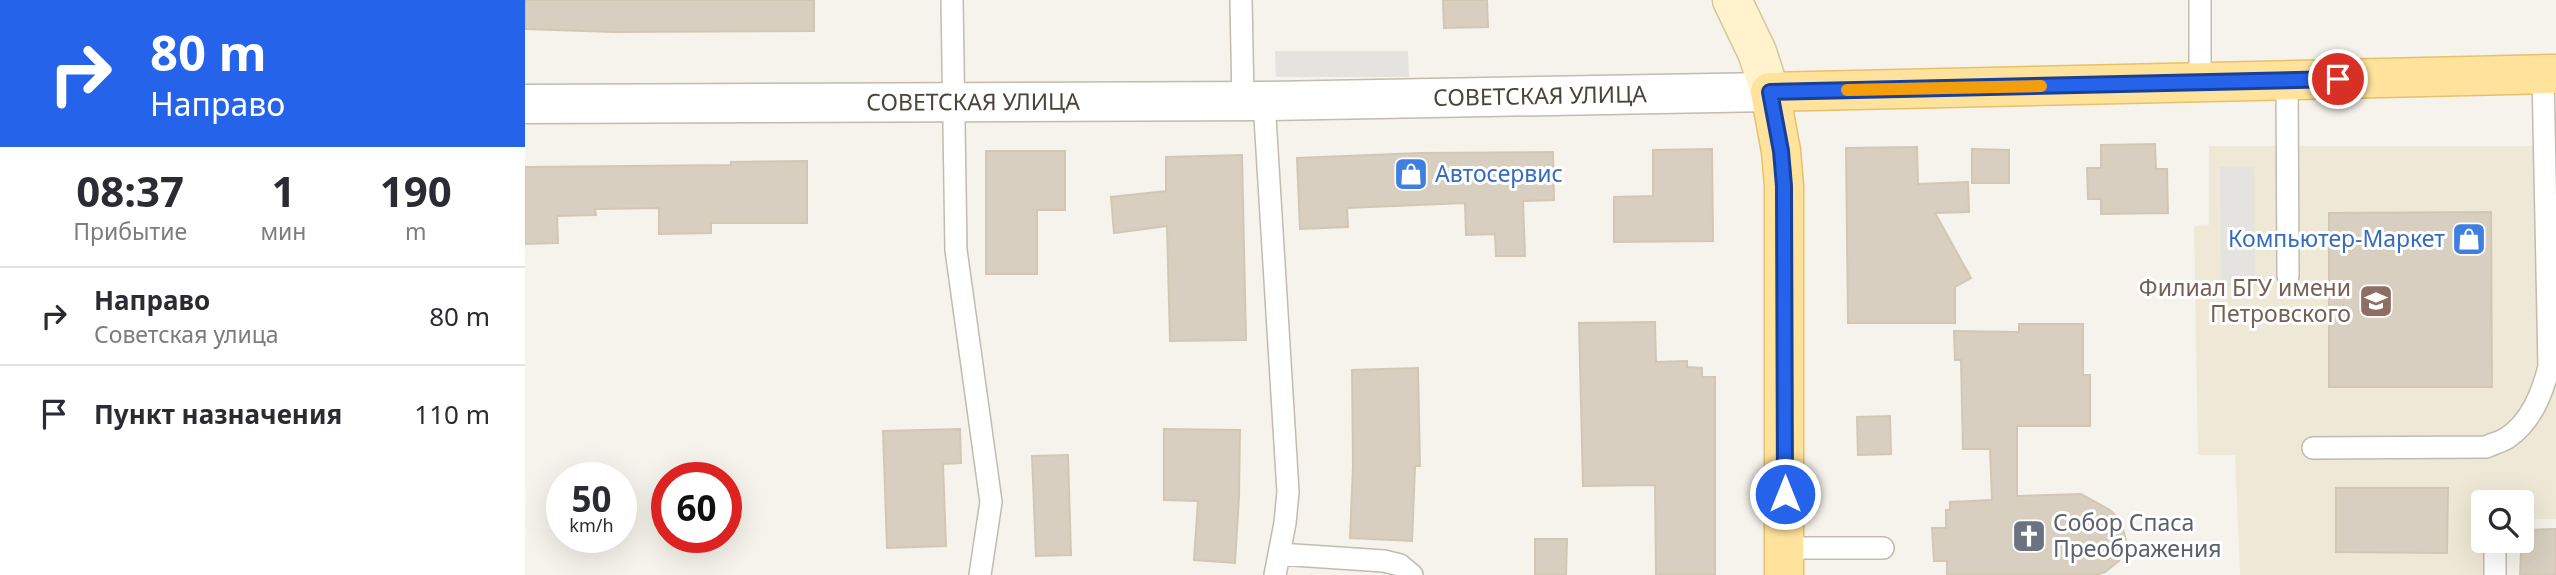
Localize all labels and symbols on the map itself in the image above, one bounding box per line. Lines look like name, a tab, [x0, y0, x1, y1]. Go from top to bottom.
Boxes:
pin	[2308, 49, 2368, 109]
street label: СОВЕТСКАЯ УЛИЦА	[1433, 77, 1647, 113]
street label: СОВЕТСКАЯ УЛИЦА	[866, 85, 1080, 118]
shop icon: Автосервис	[1392, 155, 1430, 193]
place label: Автосервис	[1435, 157, 1563, 189]
shop icon: Компьютер-Маркет	[2450, 220, 2488, 258]
place label: Компьютер-Маркет	[2228, 222, 2445, 254]
place label: Филиал БГУ имени Петровского	[2139, 271, 2351, 329]
school or university icon: Филиал БГУ имени Петровского	[2357, 282, 2395, 320]
position arrow	[1748, 457, 1822, 531]
speed limit sign: 60	[651, 462, 742, 553]
place label: Собор Спаса Преображения	[2053, 506, 2222, 564]
church icon: Собор Спаса Преображения	[2010, 517, 2048, 555]

